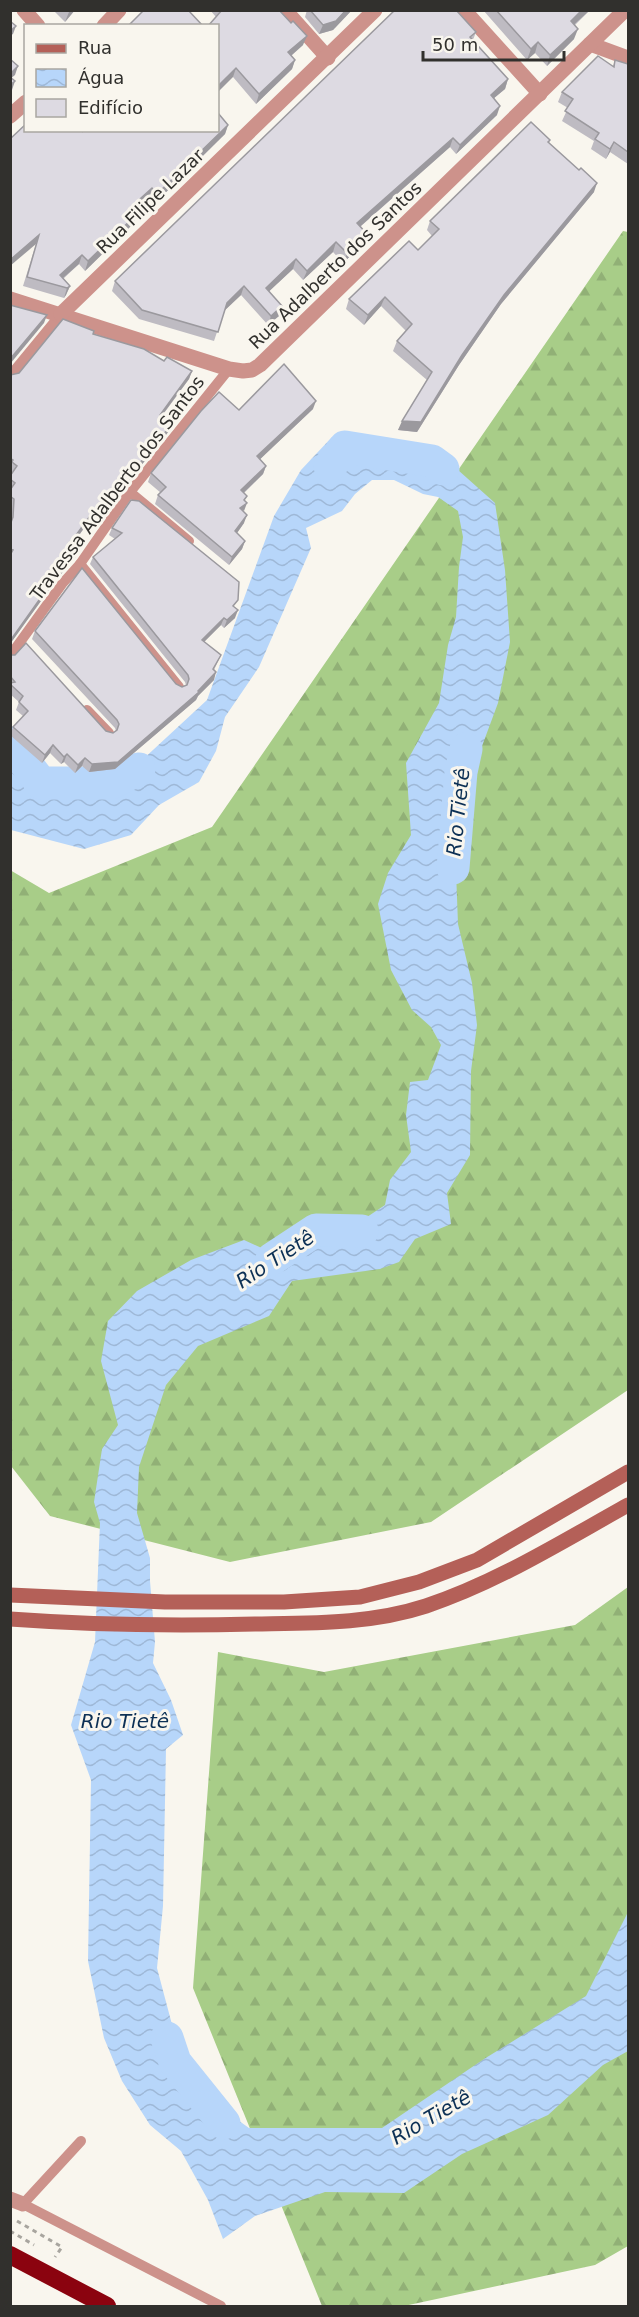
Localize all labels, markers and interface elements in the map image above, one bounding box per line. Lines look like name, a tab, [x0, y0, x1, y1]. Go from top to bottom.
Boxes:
legend	[24, 24, 219, 132]
scale bar	[423, 24, 564, 62]
text: 50 m	[432, 34, 478, 55]
text: Rua	[78, 37, 112, 58]
text: Água	[78, 67, 124, 88]
text: Edifício	[78, 97, 143, 118]
street label: Rua Filipe Lazar	[92, 144, 208, 258]
street label: Rua Adalberto dos Santos	[244, 177, 426, 353]
street label: Travessa Adalberto dos Santos	[25, 371, 208, 605]
water label: Rio Tietê	[441, 767, 475, 857]
water label: Rio Tietê	[231, 1225, 319, 1293]
water label: Rio Tietê	[81, 1709, 169, 1733]
water label: Rio Tietê	[387, 2085, 475, 2149]

